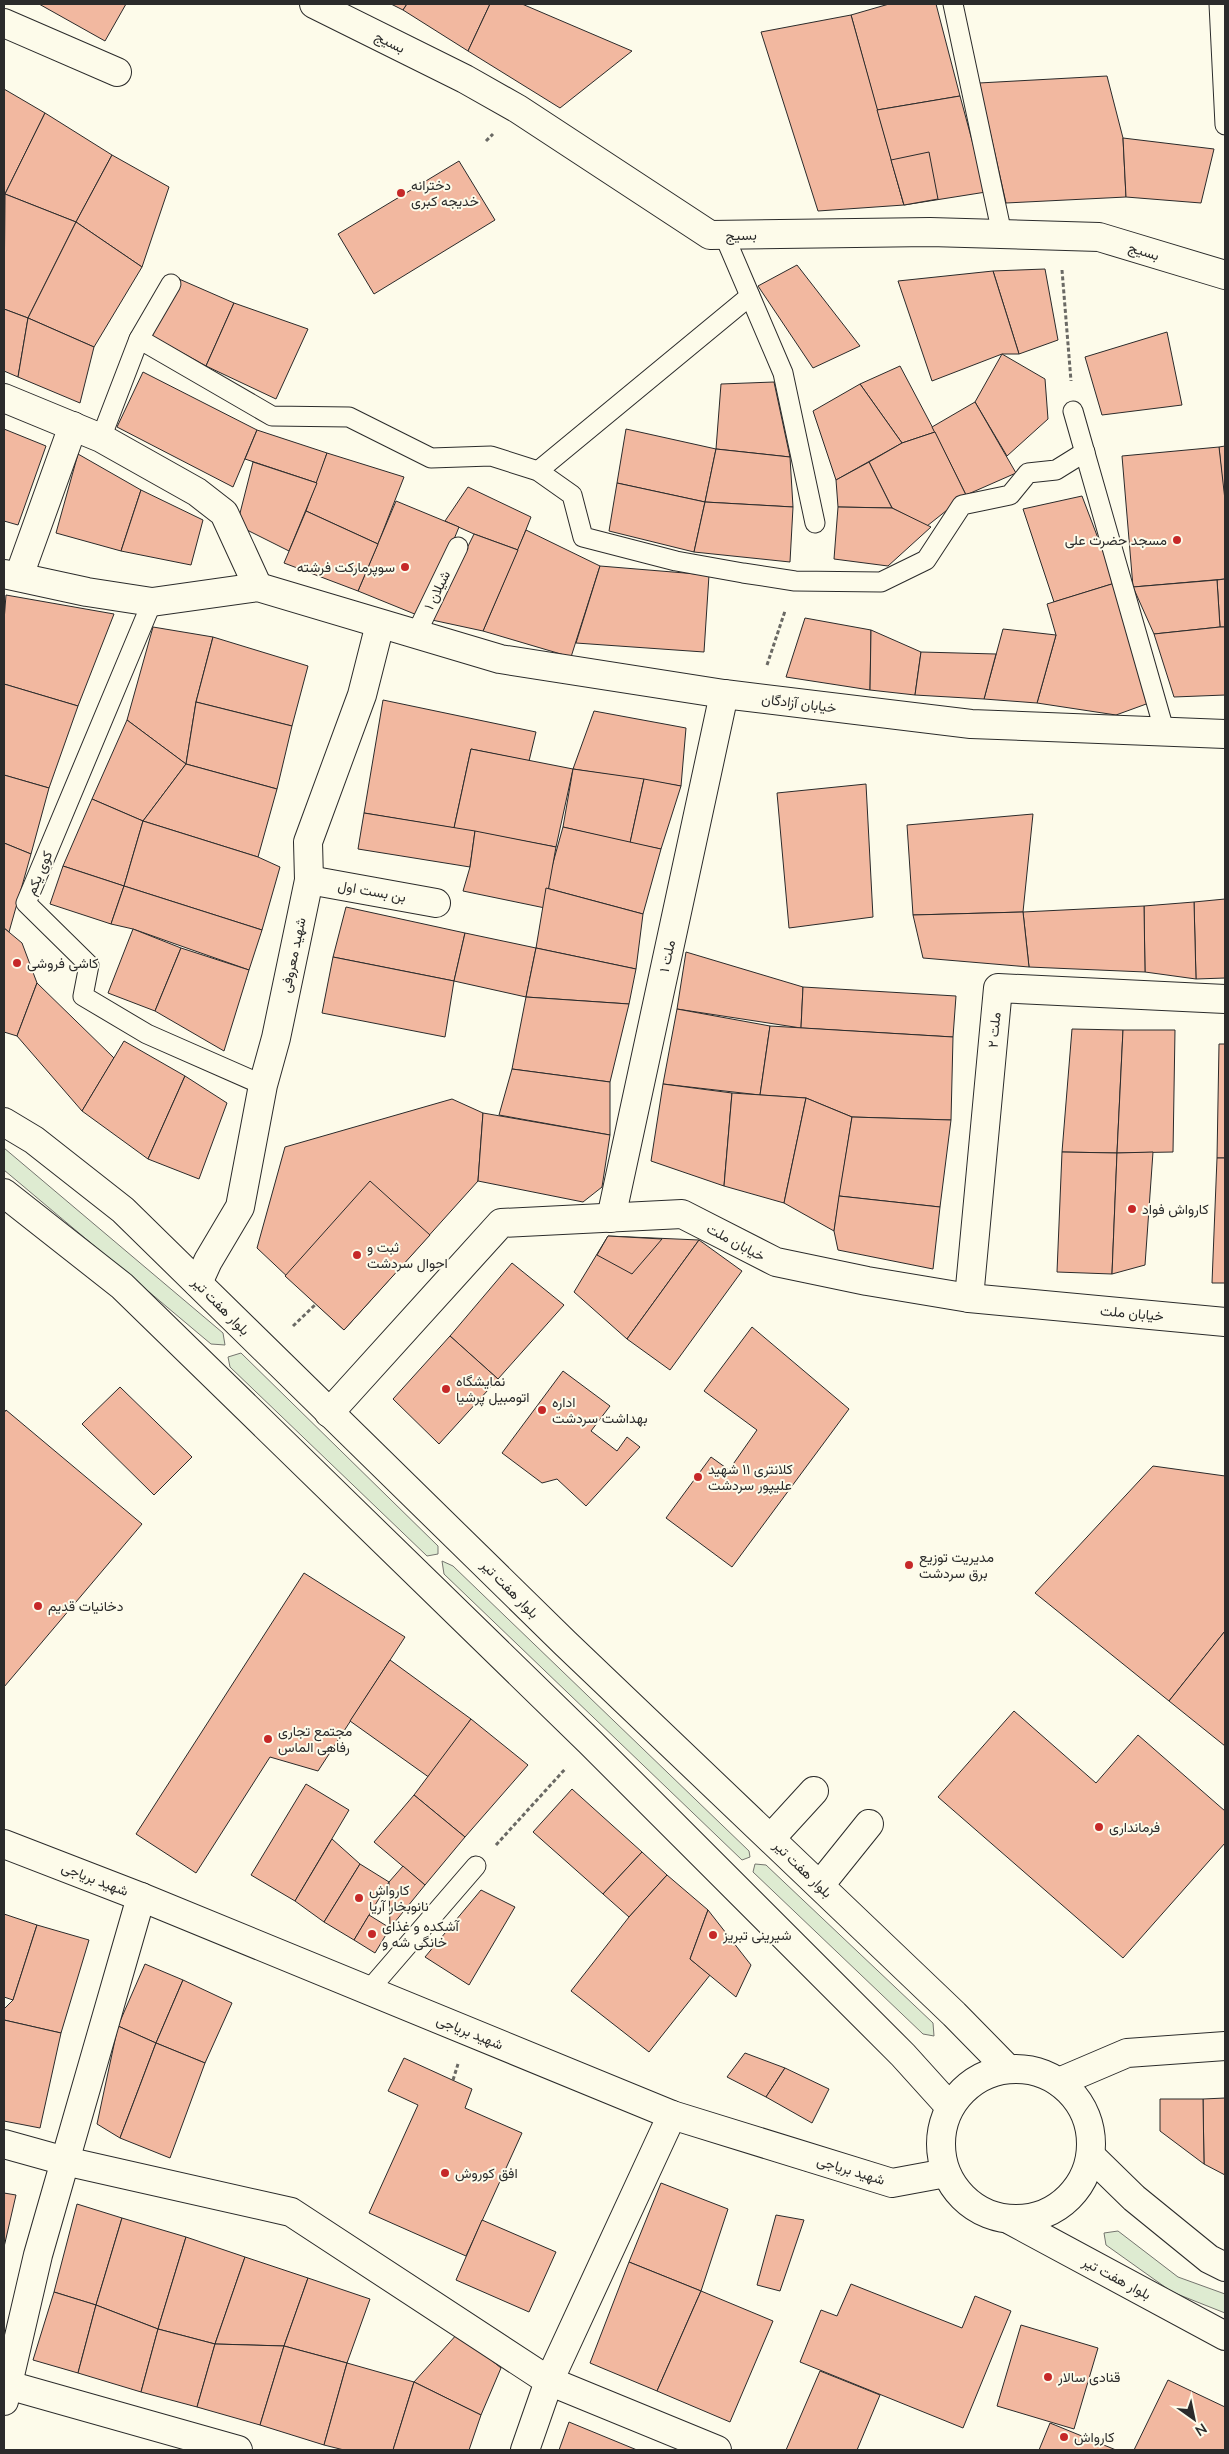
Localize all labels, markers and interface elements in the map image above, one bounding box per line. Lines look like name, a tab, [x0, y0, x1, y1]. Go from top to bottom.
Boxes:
street label: بسیج	[371, 27, 408, 59]
place label: دخترانه خدیجه کبری	[411, 176, 479, 211]
marker: دخترانه خدیجه کبری	[395, 187, 407, 199]
street label: بسیج	[725, 226, 757, 246]
street label: بسیج	[1126, 238, 1162, 266]
place label: مسجد حضرت علی	[1065, 531, 1167, 550]
marker: مسجد حضرت علی	[1171, 534, 1183, 546]
place label: سوپرمارکت فرشته	[297, 558, 395, 577]
marker: سوپرمارکت فرشته	[399, 561, 411, 573]
street label: شیلان ۱	[420, 567, 455, 613]
street label: خیابان آزادگان	[760, 689, 837, 718]
street label: کوی یکم	[22, 848, 57, 898]
street label: بن بست اول	[336, 876, 407, 907]
street label: شهید معروفی	[276, 916, 311, 995]
street label: ملت ۱	[655, 938, 680, 974]
place label: کاشی فروشی	[27, 954, 99, 973]
marker: کاشی فروشی	[11, 957, 23, 969]
street label: ملت ۲	[983, 1011, 1006, 1049]
place label: کارواش فواد	[1142, 1200, 1209, 1219]
marker: کارواش فواد	[1126, 1203, 1138, 1215]
street label: خیابان ملت	[703, 1219, 768, 1266]
place label: ثبت و احوال سردشت	[367, 1238, 448, 1273]
marker: ثبت و احوال سردشت	[351, 1249, 363, 1261]
street label: بلوار هفت تیر	[187, 1272, 254, 1340]
street label: خیابان ملت	[1099, 1301, 1165, 1326]
place label: نمایشگاه اتومبیل پرشیا	[456, 1372, 530, 1407]
marker: نمایشگاه اتومبیل پرشیا	[440, 1383, 452, 1395]
place label: اداره بهداشت سردشت	[552, 1393, 648, 1428]
marker: اداره بهداشت سردشت	[536, 1404, 548, 1416]
place label: کلانتری ۱۱ شهید علیپور سردشت	[708, 1460, 793, 1495]
marker: کلانتری ۱۱ شهید علیپور سردشت	[692, 1471, 704, 1483]
place label: مدیریت توزیع برق سردشت	[919, 1548, 994, 1583]
street label: بلوار هفت تیر	[476, 1555, 543, 1623]
marker: مدیریت توزیع برق سردشت	[903, 1559, 915, 1571]
place label: دخانیات قدیم	[48, 1597, 124, 1616]
marker: دخانیات قدیم	[32, 1600, 44, 1612]
place label: مجتمع تجاری رفاهی الماس	[278, 1722, 352, 1757]
marker: مجتمع تجاری رفاهی الماس	[262, 1733, 274, 1745]
place label: فرمانداری	[1109, 1818, 1160, 1837]
marker: فرمانداری	[1093, 1821, 1105, 1833]
street label: بلوار هفت تیر	[768, 1836, 836, 1902]
street label: شهید بریاجی	[59, 1858, 131, 1901]
place label: کارواش نانوبخار آریا	[369, 1881, 429, 1916]
marker: کارواش نانوبخار آریا	[353, 1892, 365, 1904]
place label: آشکده و غذای خانگی شه و	[382, 1917, 460, 1952]
place label: شیرینی تبریز	[722, 1926, 792, 1945]
marker: آشکده و غذای خانگی شه و	[366, 1928, 378, 1940]
marker: شیرینی تبریز	[707, 1929, 719, 1941]
street label: شهید بریاجی	[434, 2011, 506, 2054]
street label: شهید بریاجی	[815, 2151, 887, 2190]
place label: افق کوروش	[455, 2164, 518, 2183]
marker: افق کوروش	[439, 2167, 451, 2179]
street label: بلوار هفت تیر	[1078, 2252, 1154, 2304]
place label: قنادی سالار	[1057, 2368, 1120, 2387]
marker: قنادی سالار	[1042, 2371, 1054, 2383]
north arrow	[1169, 2394, 1219, 2444]
text: N	[1191, 2419, 1210, 2440]
place label: کارواش	[1074, 2428, 1114, 2447]
marker: کارواش	[1058, 2431, 1070, 2443]

